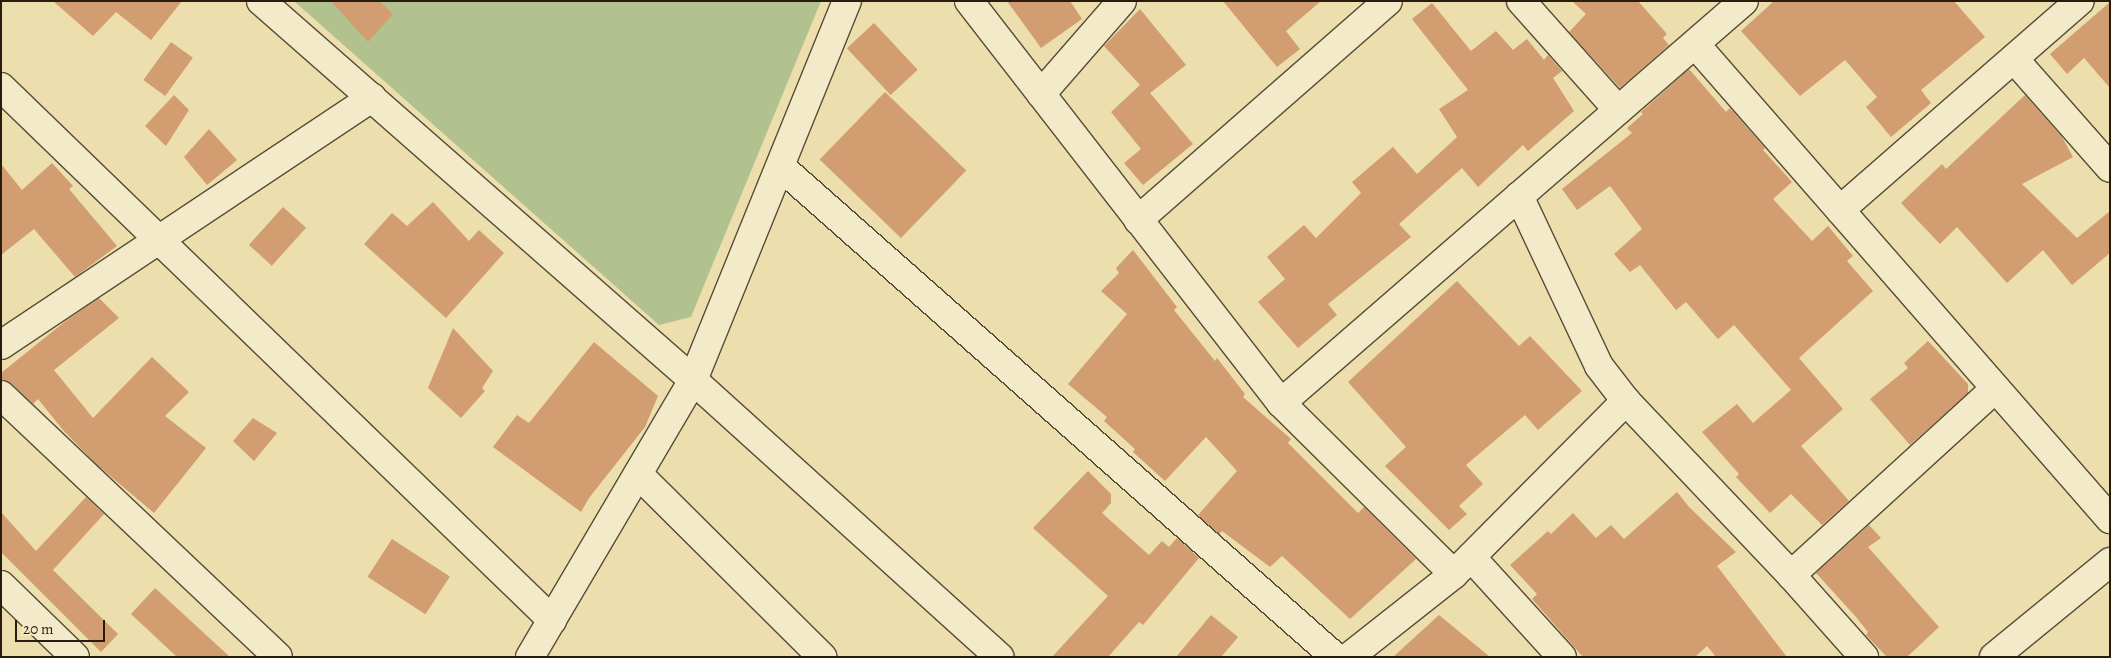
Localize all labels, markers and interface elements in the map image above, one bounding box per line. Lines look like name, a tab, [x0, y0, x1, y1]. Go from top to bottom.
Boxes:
scale bar	[18, 610, 108, 642]
text: 20 m	[23, 619, 54, 639]

